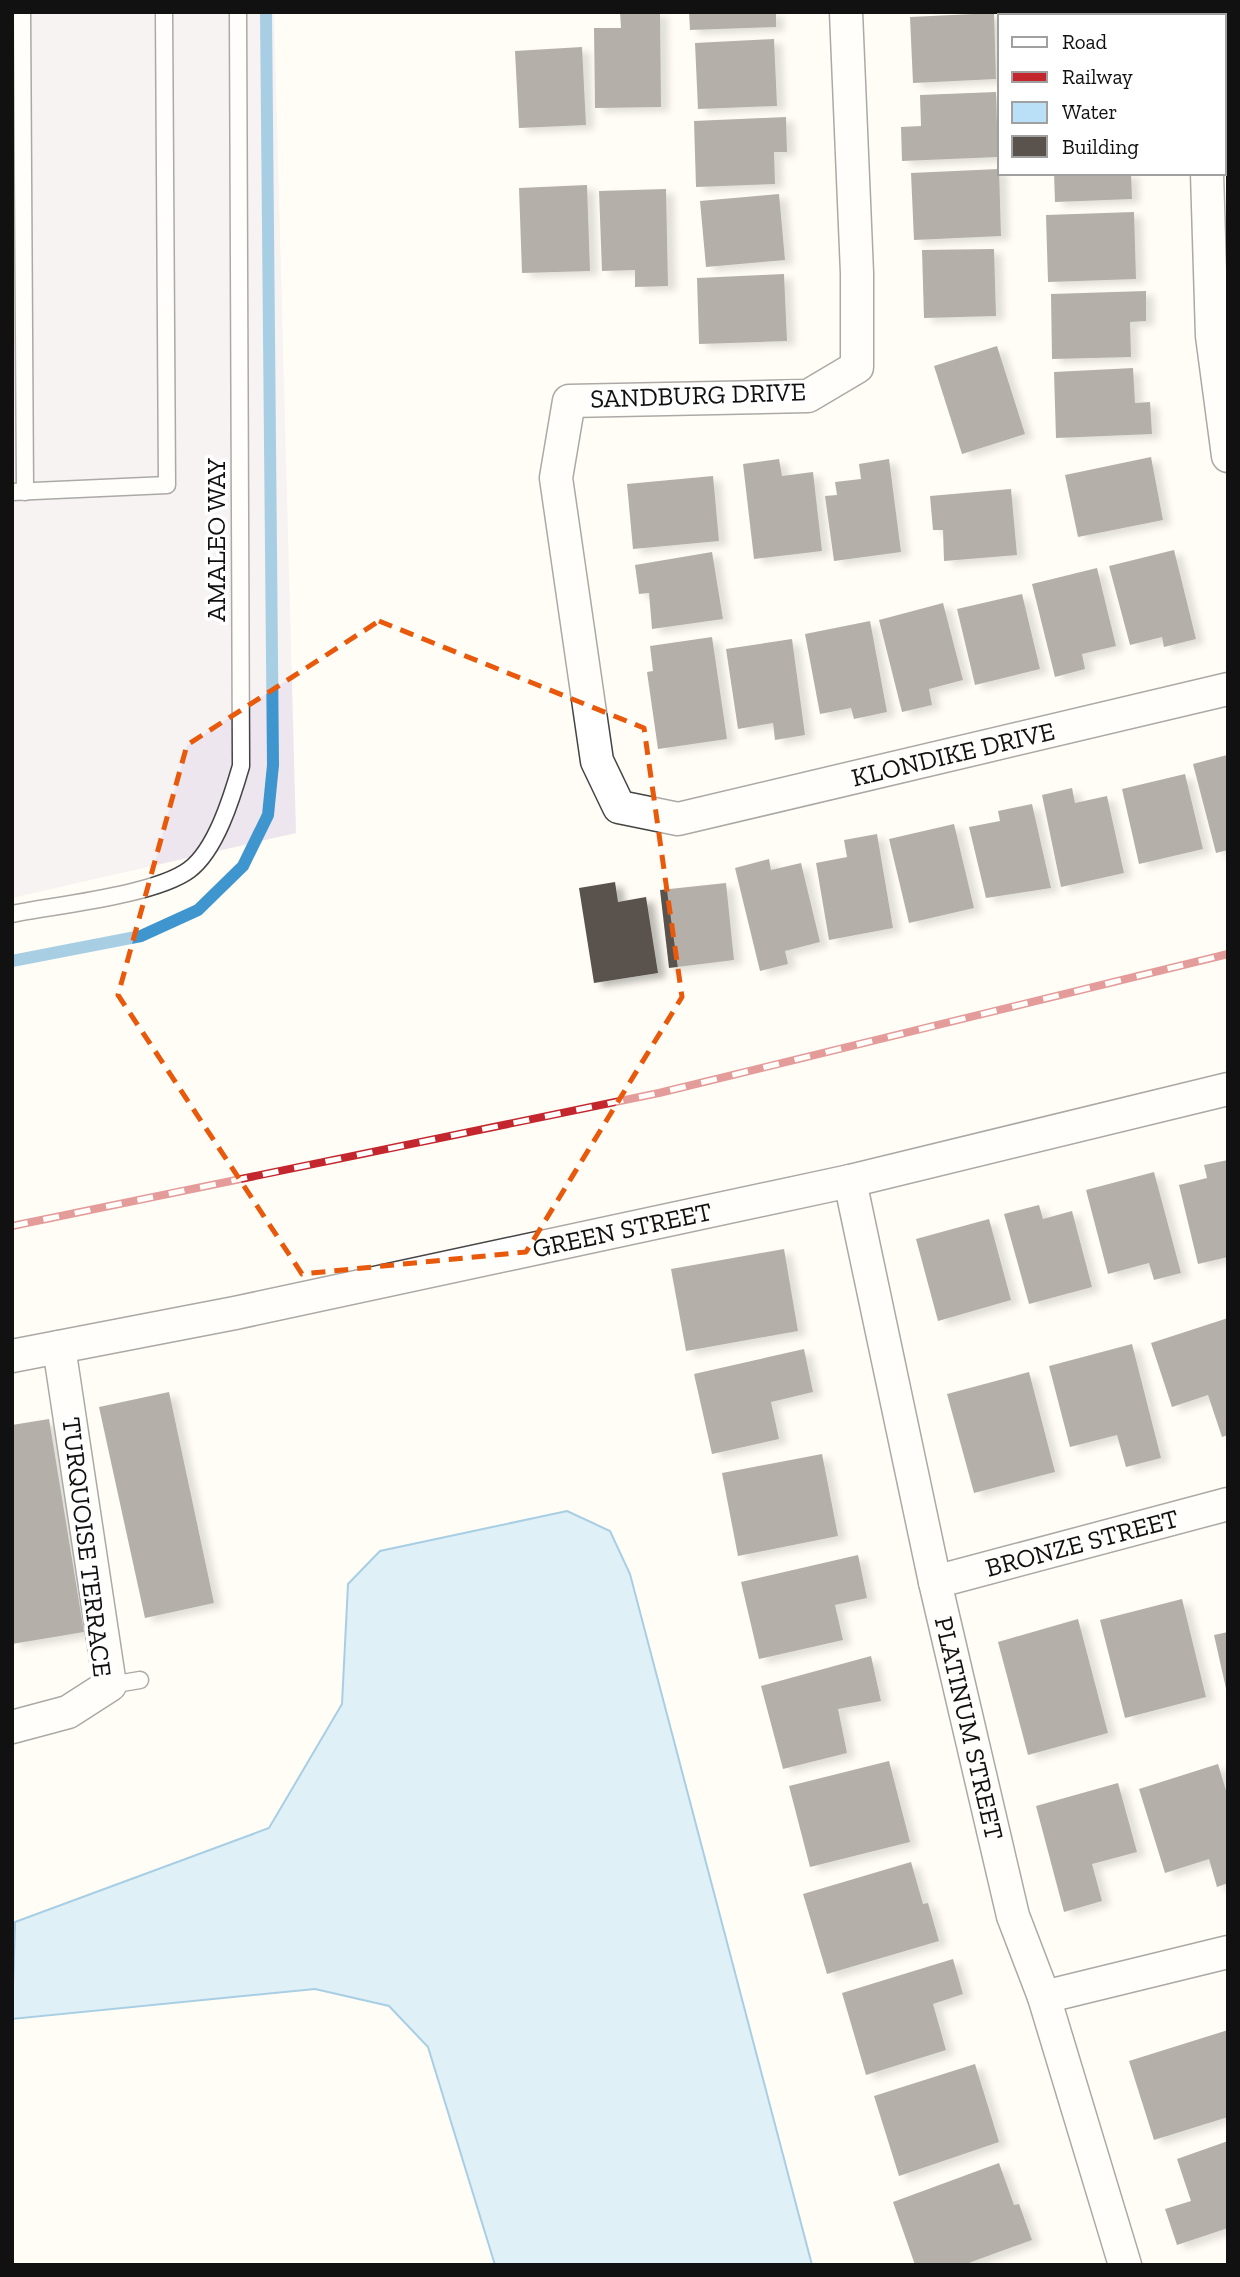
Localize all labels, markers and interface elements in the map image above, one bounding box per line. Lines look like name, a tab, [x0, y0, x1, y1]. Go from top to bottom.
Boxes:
legend	[998, 14, 1226, 175]
text: Road	[1062, 29, 1108, 54]
text: Railway	[1062, 64, 1133, 89]
text: Water	[1062, 99, 1117, 124]
text: Building	[1062, 134, 1139, 159]
street label: SANDBURG DRIVE	[590, 375, 806, 415]
street label: AMALEO WAY	[200, 458, 232, 622]
street label: KLONDIKE DRIVE	[848, 715, 1058, 793]
street label: GREEN STREET	[530, 1195, 715, 1265]
street label: TURQUOISE TERRACE	[55, 1415, 119, 1679]
street label: BRONZE STREET	[982, 1502, 1182, 1584]
street label: PLATINUM STREET	[928, 1613, 1011, 1843]

